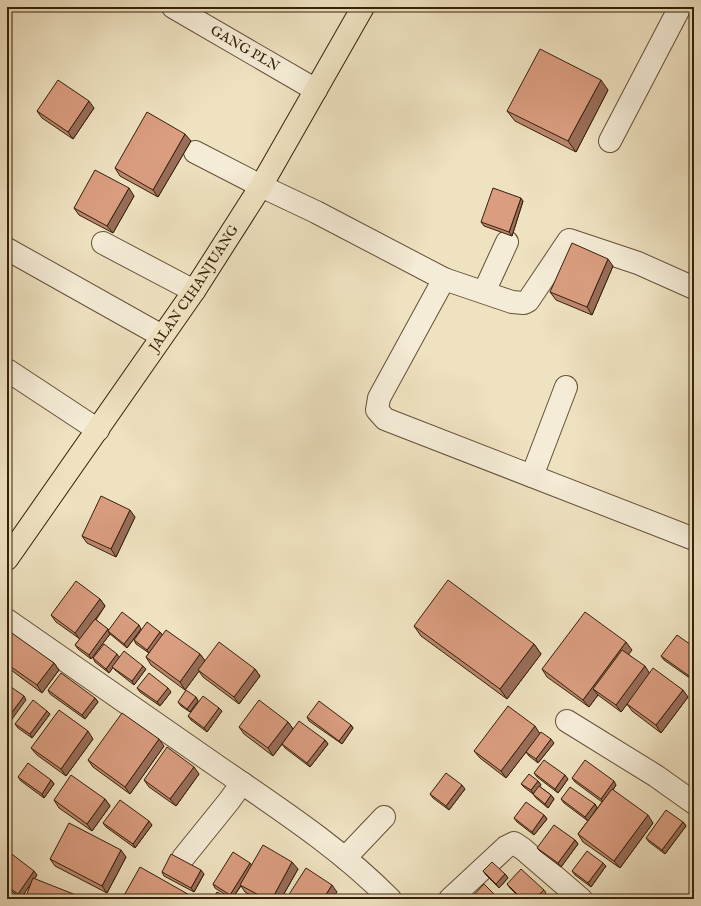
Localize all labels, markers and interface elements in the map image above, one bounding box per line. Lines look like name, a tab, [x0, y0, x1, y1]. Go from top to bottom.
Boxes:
street label: GANG PLN	[207, 22, 282, 76]
street label: JALAN CIHANJUANG	[144, 221, 243, 357]

